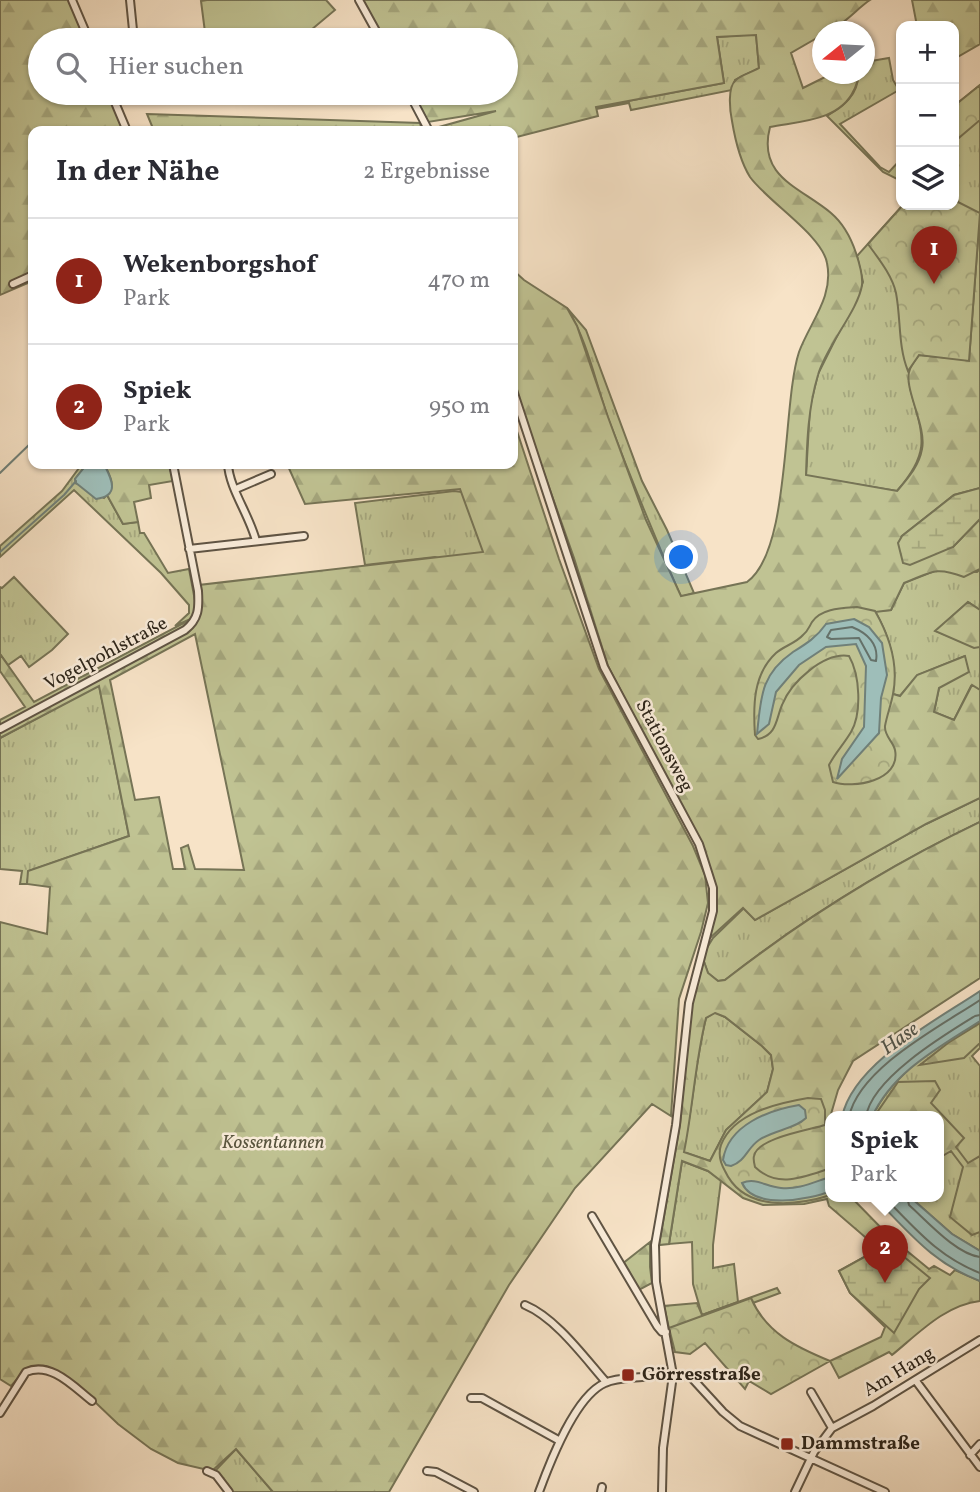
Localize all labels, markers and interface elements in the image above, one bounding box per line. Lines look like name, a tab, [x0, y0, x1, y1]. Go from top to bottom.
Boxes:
north arrow	[812, 21, 875, 84]
map controls	[896, 21, 959, 210]
button: +	[896, 21, 959, 84]
search box	[28, 28, 518, 105]
icon: search	[52, 48, 90, 86]
text: Hier suchen	[108, 49, 244, 85]
button: −	[896, 84, 959, 147]
button: layers	[896, 147, 959, 210]
text: In der Nähe	[56, 151, 220, 193]
text: 2 Ergebnisse	[363, 156, 490, 188]
pin: 1	[911, 226, 957, 284]
text: Wekenborgshof	[123, 247, 317, 283]
text: 1	[74, 265, 84, 297]
text: 470 m	[427, 265, 490, 297]
text: Park	[123, 283, 170, 315]
text: Spiek	[123, 373, 192, 409]
text: 2	[73, 391, 85, 423]
text: 950 m	[429, 391, 490, 423]
text: Park	[123, 409, 170, 441]
your location	[664, 540, 698, 574]
street label: Vogelpohlstraße	[40, 611, 172, 697]
street label: Stationsweg	[629, 695, 699, 797]
water label: Hase	[875, 1015, 925, 1063]
popup	[825, 1111, 944, 1202]
text: Spiek	[850, 1123, 919, 1159]
park label: Kossentannen	[222, 1130, 324, 1156]
text: Park	[850, 1159, 897, 1191]
pin: 2	[862, 1225, 908, 1283]
street label: Am Hang	[859, 1341, 939, 1403]
place label: Görresstraße	[642, 1362, 761, 1388]
marker: Görresstraße	[620, 1367, 636, 1383]
place label: Dammstraße	[801, 1431, 920, 1457]
marker: Dammstraße	[779, 1436, 795, 1452]

